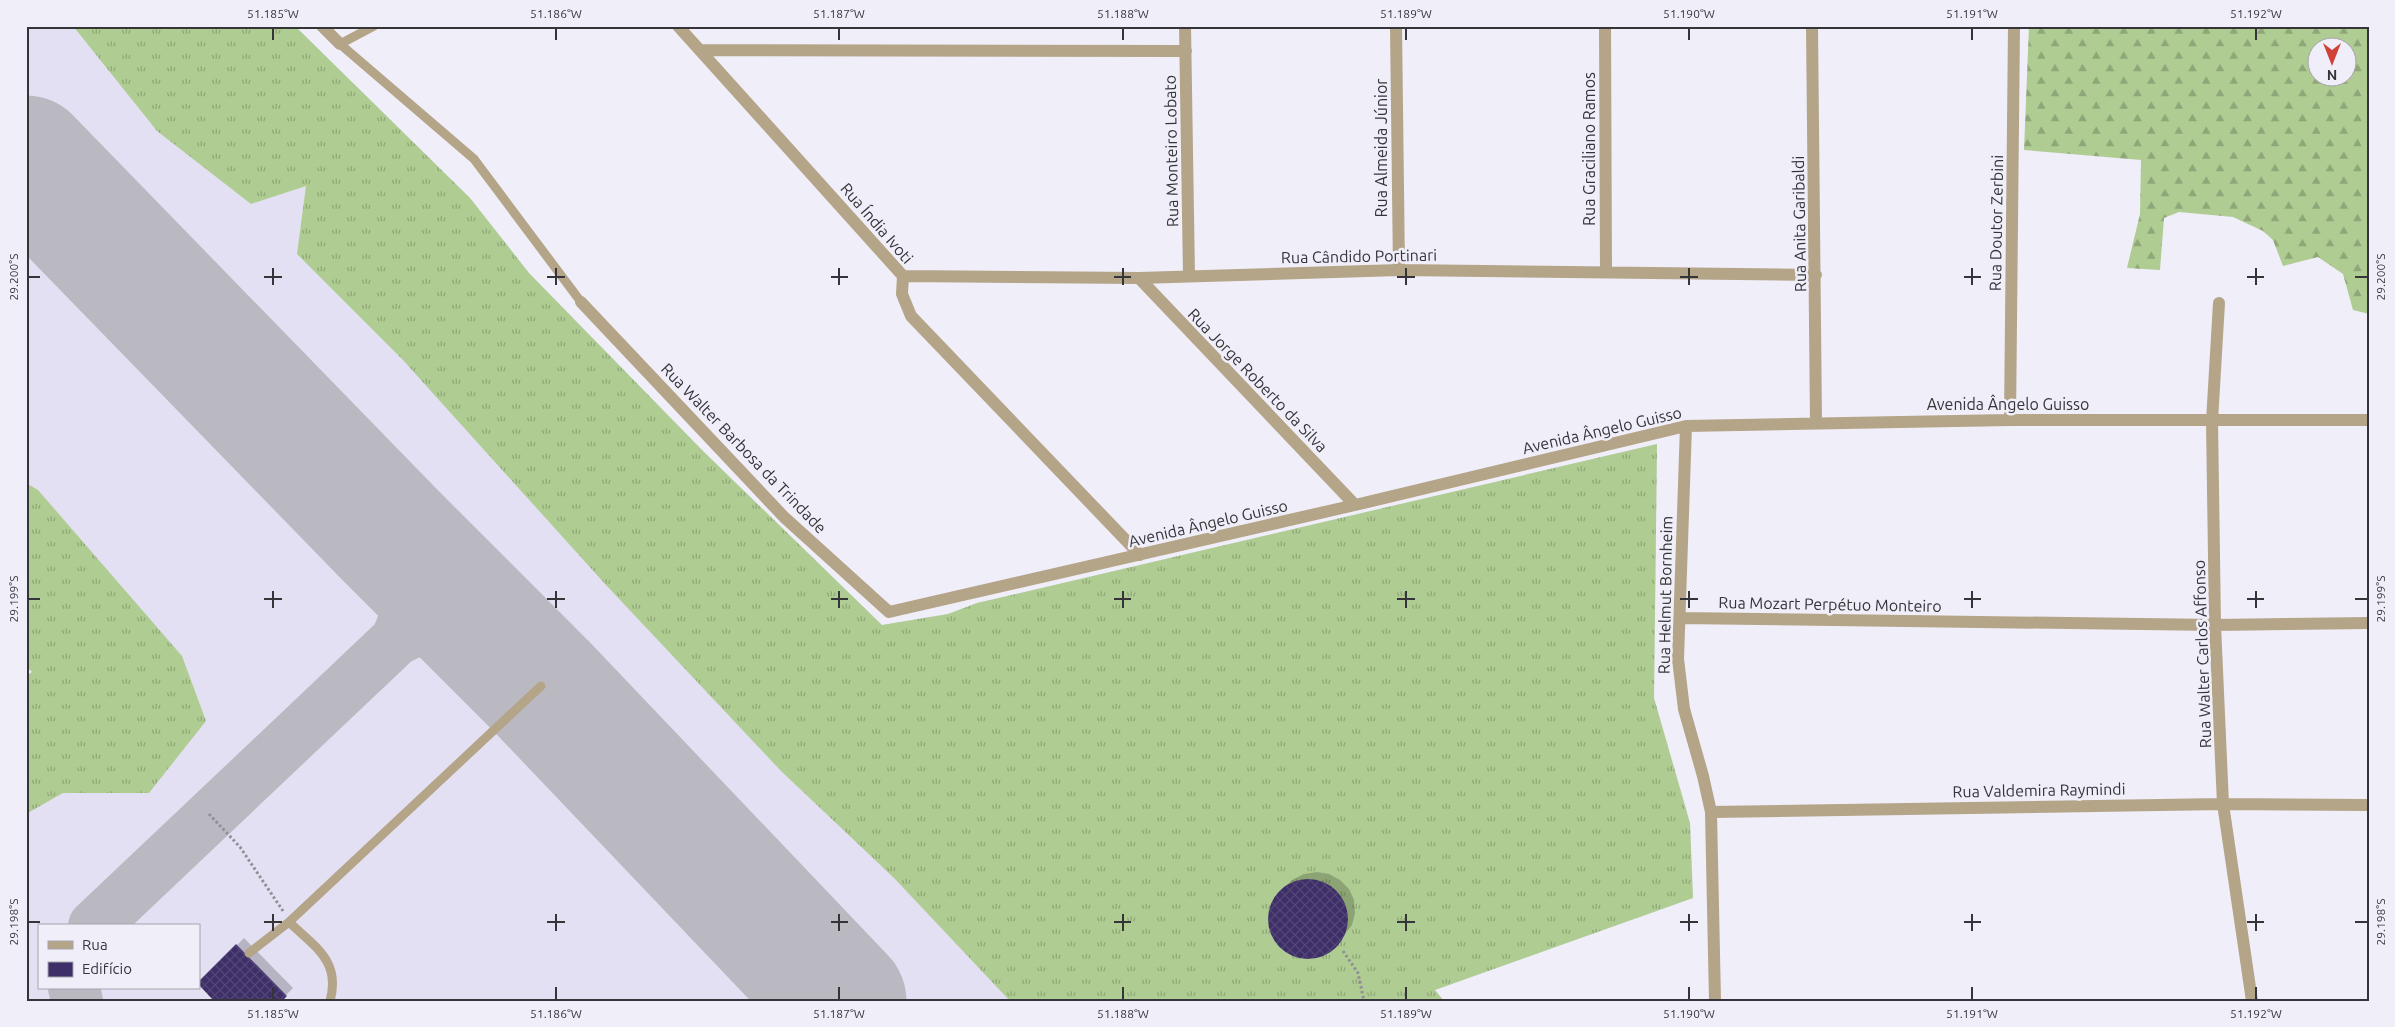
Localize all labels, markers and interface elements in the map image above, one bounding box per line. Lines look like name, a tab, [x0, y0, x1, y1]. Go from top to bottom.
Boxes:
text: 51.185°W	[247, 7, 299, 20]
text: 51.186°W	[530, 7, 582, 20]
text: 51.187°W	[813, 7, 865, 20]
text: 51.188°W	[1097, 7, 1149, 20]
text: 51.189°W	[1380, 7, 1432, 20]
text: 51.190°W	[1663, 7, 1715, 20]
text: 51.191°W	[1946, 7, 1998, 20]
text: 51.192°W	[2230, 7, 2282, 20]
north arrow	[2308, 38, 2358, 88]
text: N	[2327, 67, 2337, 83]
street label: Rua Graciliano Ramos	[1580, 72, 1598, 226]
street label: Rua Monteiro Lobato	[1161, 75, 1181, 227]
street label: Rua Almeida Júnior	[1372, 79, 1390, 217]
street label: Rua Doutor Zerbini	[1986, 155, 2006, 291]
street label: Rua Anita Garibaldi	[1789, 156, 1809, 292]
street label: Rua Índia Ivoti	[837, 178, 918, 267]
street label: Rua Cândido Portinari	[1281, 246, 1437, 266]
text: 29.200°S	[7, 254, 20, 300]
text: 29.200°S	[2374, 254, 2387, 300]
street label: Rua Jorge Roberto da Silva	[1185, 305, 1331, 455]
street label: Rua Walter Barbosa da Trindade	[658, 359, 830, 537]
street label: Avenida Ângelo Guisso	[1927, 394, 2089, 413]
street label: Avenida Ângelo Guisso	[1520, 402, 1683, 457]
street label: Avenida Ângelo Guisso	[1126, 495, 1289, 550]
street label: Rua Helmut Bornheim	[1655, 516, 1675, 674]
street label: Rua Walter Carlos Affonso	[2190, 560, 2214, 748]
text: 29.199°S	[7, 576, 20, 622]
text: 29.199°S	[2374, 576, 2387, 622]
street label: Rua Mozart Perpétuo Monteiro	[1718, 593, 1942, 615]
street label: Rua Valdemira Raymindi	[1952, 779, 2126, 801]
text: 29.198°S	[7, 899, 20, 945]
text: 29.198°S	[2374, 899, 2387, 945]
legend	[38, 924, 200, 990]
text: Rua	[82, 936, 108, 953]
text: Edifício	[82, 960, 132, 977]
text: 51.185°W	[247, 1007, 299, 1020]
text: 51.186°W	[530, 1007, 582, 1020]
text: 51.187°W	[813, 1007, 865, 1020]
text: 51.188°W	[1097, 1007, 1149, 1020]
text: 51.189°W	[1380, 1007, 1432, 1020]
text: 51.190°W	[1663, 1007, 1715, 1020]
text: 51.191°W	[1946, 1007, 1998, 1020]
text: 51.192°W	[2230, 1007, 2282, 1020]

